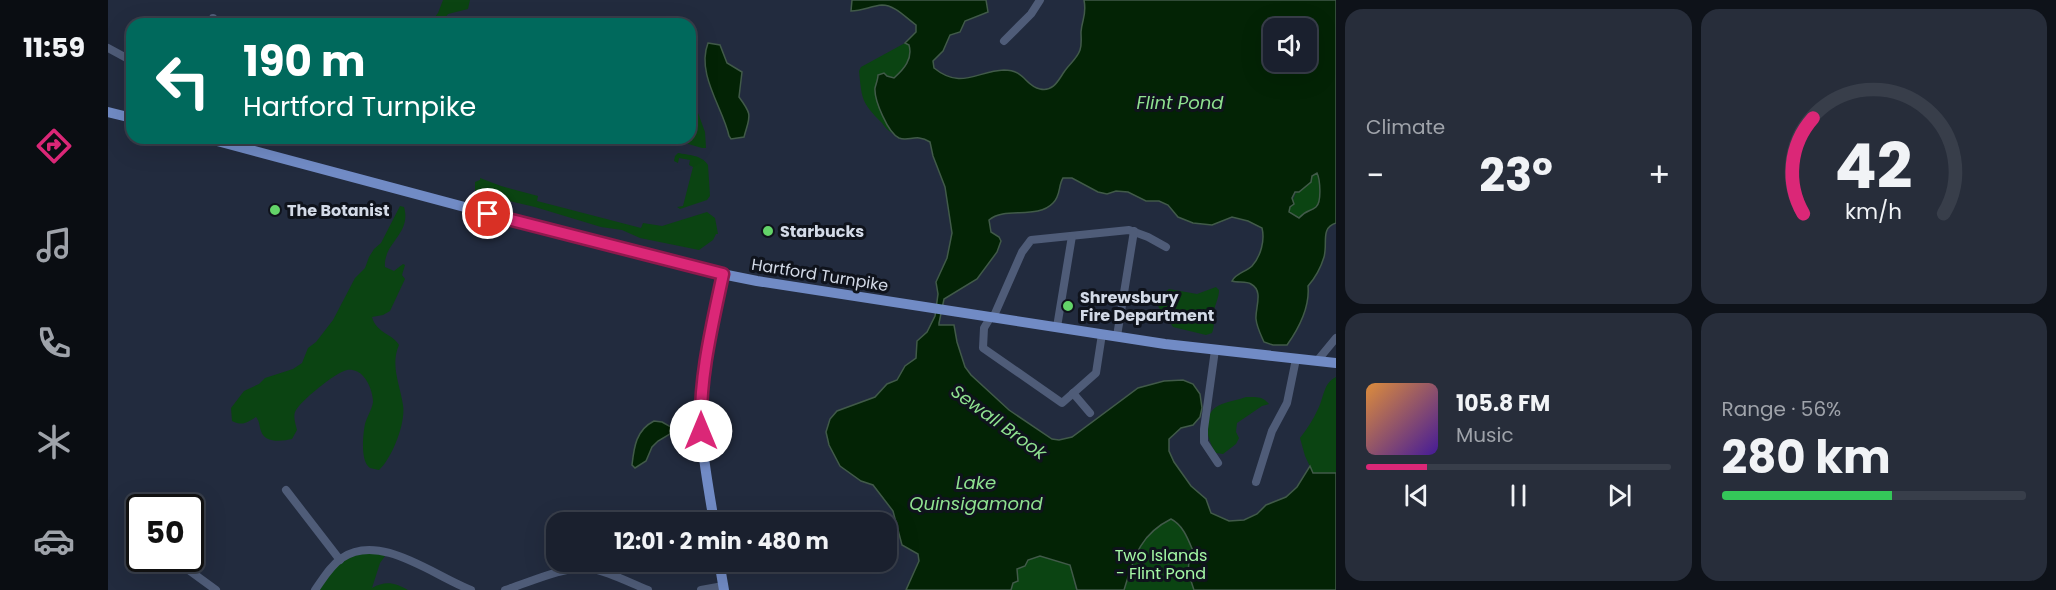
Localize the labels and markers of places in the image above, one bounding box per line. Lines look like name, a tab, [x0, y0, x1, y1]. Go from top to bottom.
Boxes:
pin	[462, 188, 513, 239]
place label: The Botanist	[287, 199, 390, 222]
marker: The Botanist	[268, 203, 282, 217]
place label: Starbucks	[780, 220, 864, 243]
marker: Starbucks	[761, 224, 775, 238]
place label: Shrewsbury Fire Department	[1080, 286, 1214, 327]
marker: Shrewsbury Fire Department	[1061, 299, 1075, 313]

